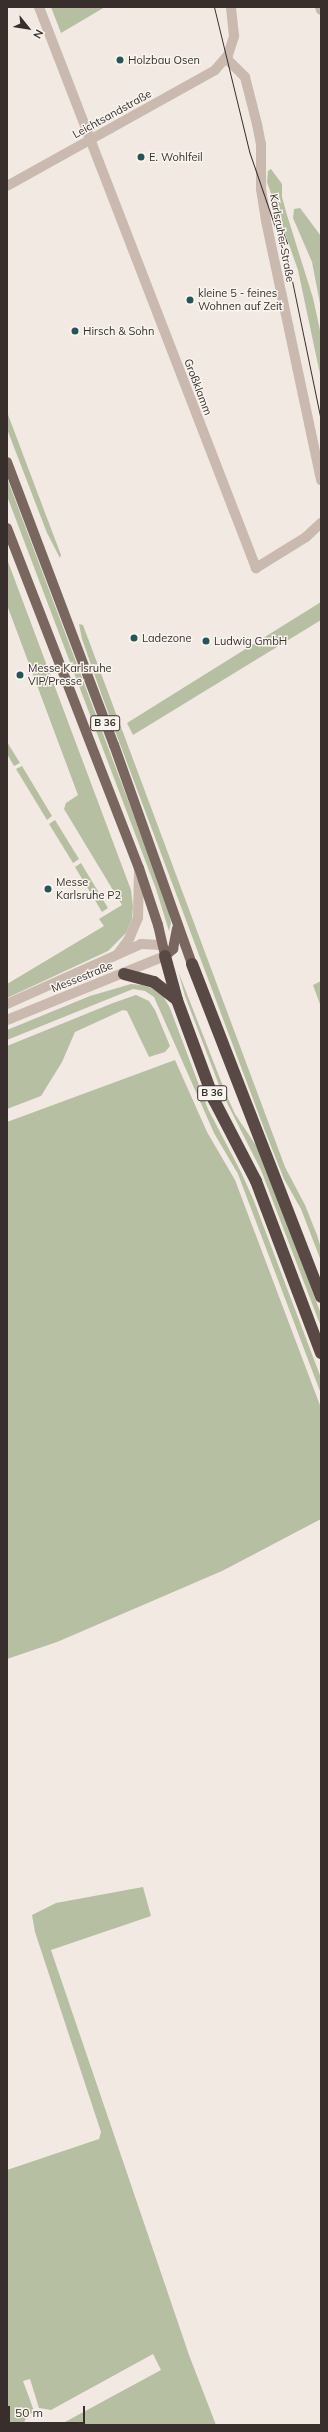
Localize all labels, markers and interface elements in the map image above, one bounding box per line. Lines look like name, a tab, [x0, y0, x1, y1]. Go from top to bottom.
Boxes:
north arrow	[8, 8, 48, 48]
text: N	[30, 27, 47, 41]
place label: Holzbau Osen	[128, 53, 200, 67]
marker: Holzbau Osen	[115, 55, 125, 65]
street label: Leichtsandstraße	[70, 87, 154, 141]
place label: E. Wohlfeil	[149, 150, 203, 164]
marker: E. Wohlfeil	[136, 152, 146, 162]
street label: Karlsruher Straße	[267, 193, 297, 283]
place label: kleine 5 - feines Wohnen auf Zeit	[198, 287, 282, 313]
marker: kleine 5 - feines Wohnen auf Zeit	[185, 295, 195, 305]
place label: Hirsch & Sohn	[83, 324, 154, 338]
marker: Hirsch & Sohn	[70, 326, 80, 336]
street label: Großklamm	[181, 357, 215, 417]
place label: Ladezone	[142, 631, 191, 645]
marker: Ladezone	[129, 633, 139, 643]
place label: Ludwig GmbH	[214, 634, 287, 648]
marker: Ludwig GmbH	[201, 636, 211, 646]
place label: Messe Karlsruhe VIP/Presse	[28, 662, 112, 688]
marker: Messe Karlsruhe VIP/Presse	[15, 670, 25, 680]
road number: B 36	[90, 715, 120, 731]
place label: Messe Karlsruhe P2	[56, 876, 121, 902]
marker: Messe Karlsruhe P2	[43, 884, 53, 894]
street label: Messestraße	[49, 959, 115, 995]
road number: B 36	[197, 1085, 227, 1101]
scale bar	[10, 2398, 87, 2424]
text: 50 m	[15, 2405, 43, 2420]

